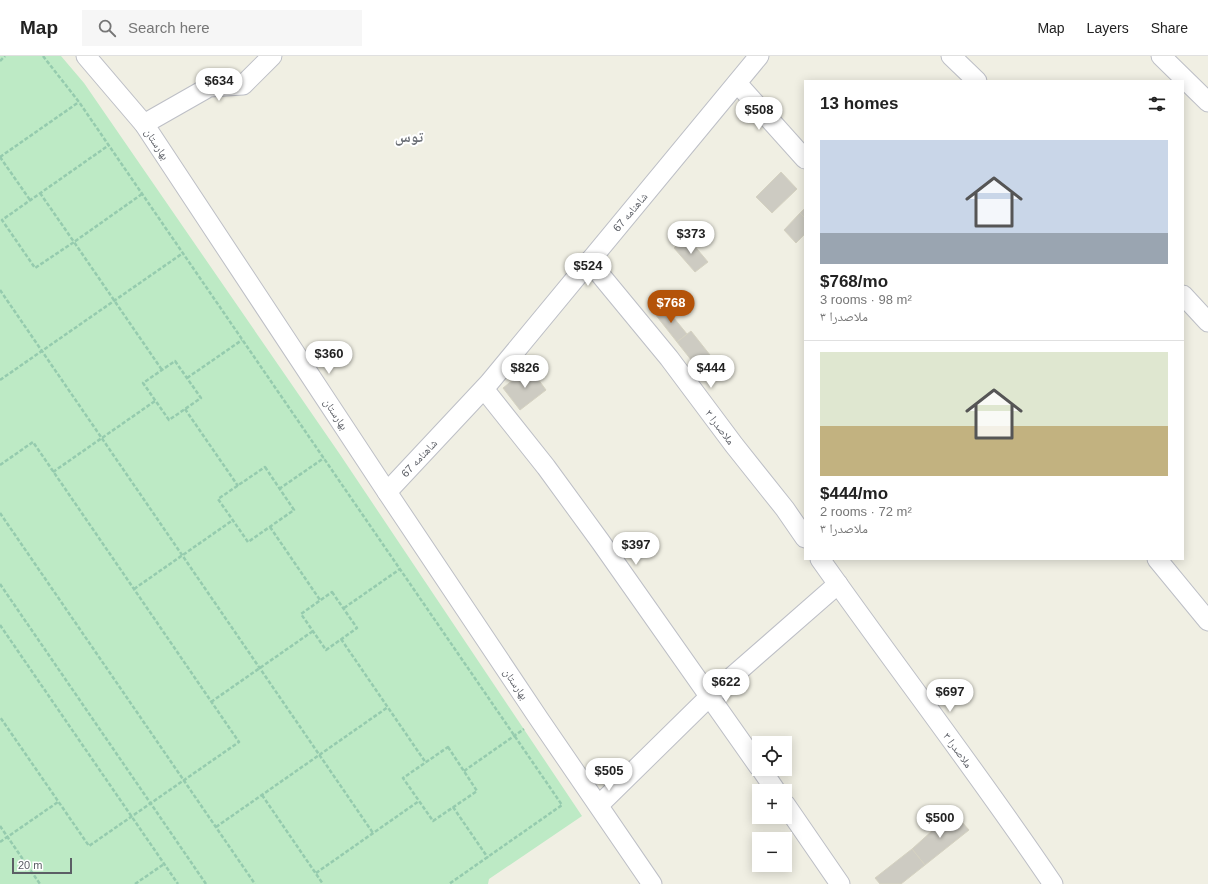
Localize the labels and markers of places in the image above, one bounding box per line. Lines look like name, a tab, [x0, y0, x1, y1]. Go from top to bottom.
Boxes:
pin: $634	[195, 68, 243, 102]
pin: $508	[735, 97, 783, 131]
pin: $373	[667, 221, 715, 255]
pin: $524	[564, 253, 612, 287]
pin: $768	[647, 290, 695, 324]
pin: $360	[305, 341, 353, 375]
pin: $826	[501, 355, 549, 389]
pin: $444	[687, 355, 735, 389]
pin: $397	[612, 532, 660, 566]
pin: $622	[702, 669, 750, 703]
pin: $697	[926, 679, 974, 713]
pin: $505	[585, 758, 633, 792]
pin: $500	[916, 805, 964, 839]

